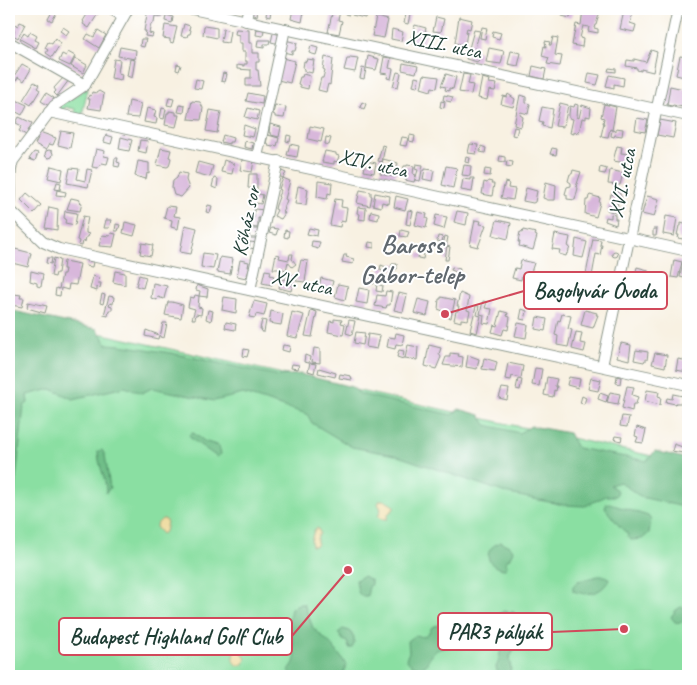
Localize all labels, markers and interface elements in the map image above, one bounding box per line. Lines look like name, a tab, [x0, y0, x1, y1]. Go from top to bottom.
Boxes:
street label: XIII. utca	[404, 23, 485, 65]
street label: XIV. utca	[336, 143, 411, 184]
street label: XVI. utca	[602, 145, 642, 220]
street label: Kőház sor	[226, 182, 266, 258]
district label: Baross Gábor-telep	[360, 228, 466, 291]
street label: XV. utca	[269, 263, 336, 301]
callout: Bagolyvár Óvoda	[524, 272, 667, 309]
text: Bagolyvár Óvoda	[534, 277, 658, 305]
callout: PAR3 pályák	[438, 613, 552, 650]
callout: Budapest Highland Golf Club	[59, 618, 292, 655]
text: PAR3 pályák	[448, 618, 544, 646]
text: Budapest Highland Golf Club	[69, 623, 285, 651]

